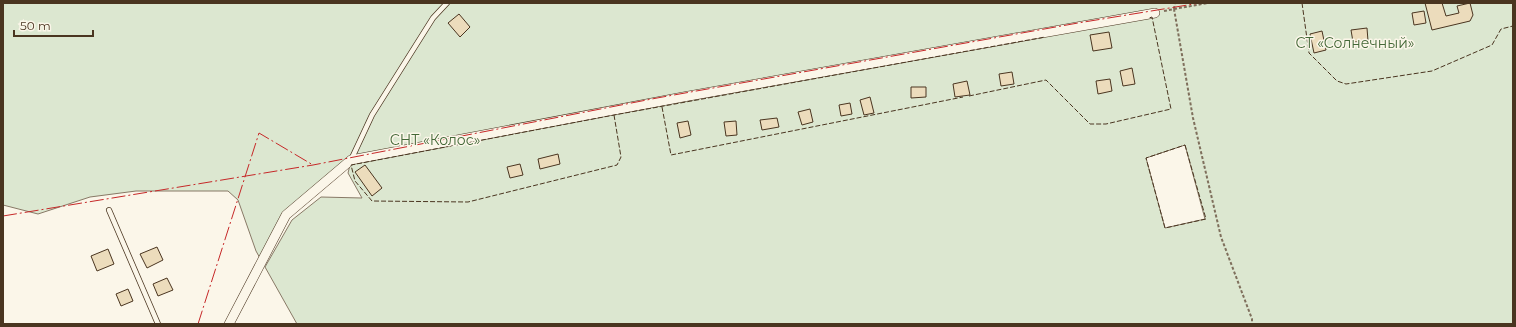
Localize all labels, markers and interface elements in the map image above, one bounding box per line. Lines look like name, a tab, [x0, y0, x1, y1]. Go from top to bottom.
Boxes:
scale bar	[14, 12, 93, 38]
text: 50 m	[20, 18, 51, 33]
park label: СТ «Солнечный»	[1295, 34, 1415, 52]
park label: СНТ «Колос»	[390, 131, 480, 149]

